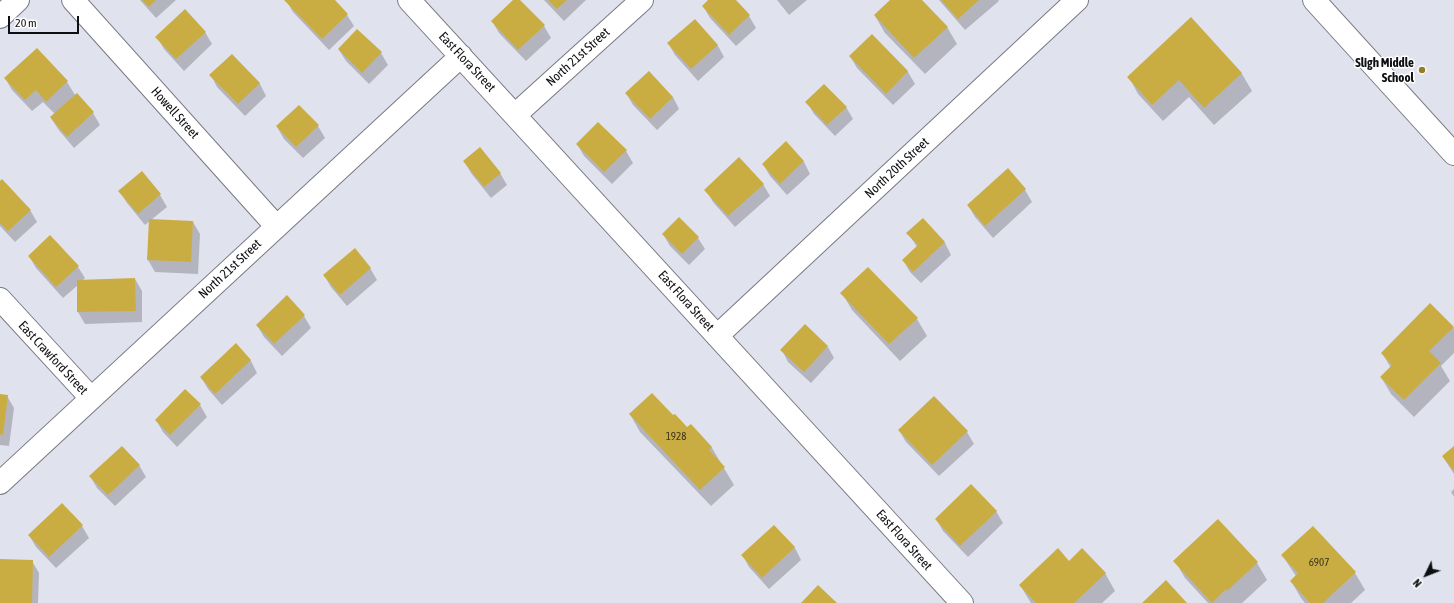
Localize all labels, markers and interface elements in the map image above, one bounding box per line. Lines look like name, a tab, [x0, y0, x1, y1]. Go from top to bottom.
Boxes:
scale bar	[10, 8, 81, 34]
text: 20 m	[15, 16, 37, 30]
street label: North 21st Street	[543, 24, 613, 90]
street label: East Flora Street	[435, 29, 499, 95]
place label: Sligh Middle School	[1355, 55, 1414, 86]
marker: Sligh Middle School	[1417, 65, 1427, 75]
street label: Howell Street	[148, 84, 202, 142]
street label: North 20th Street	[862, 134, 932, 202]
street label: North 21st Street	[195, 236, 265, 302]
street label: East Flora Street	[655, 267, 717, 335]
street label: East Crawford Street	[15, 318, 91, 398]
house number: 1928	[666, 430, 686, 444]
street label: East Flora Street	[873, 506, 935, 574]
north arrow	[1406, 555, 1446, 595]
house number: 6907	[1309, 556, 1329, 570]
text: N	[1411, 577, 1424, 590]

